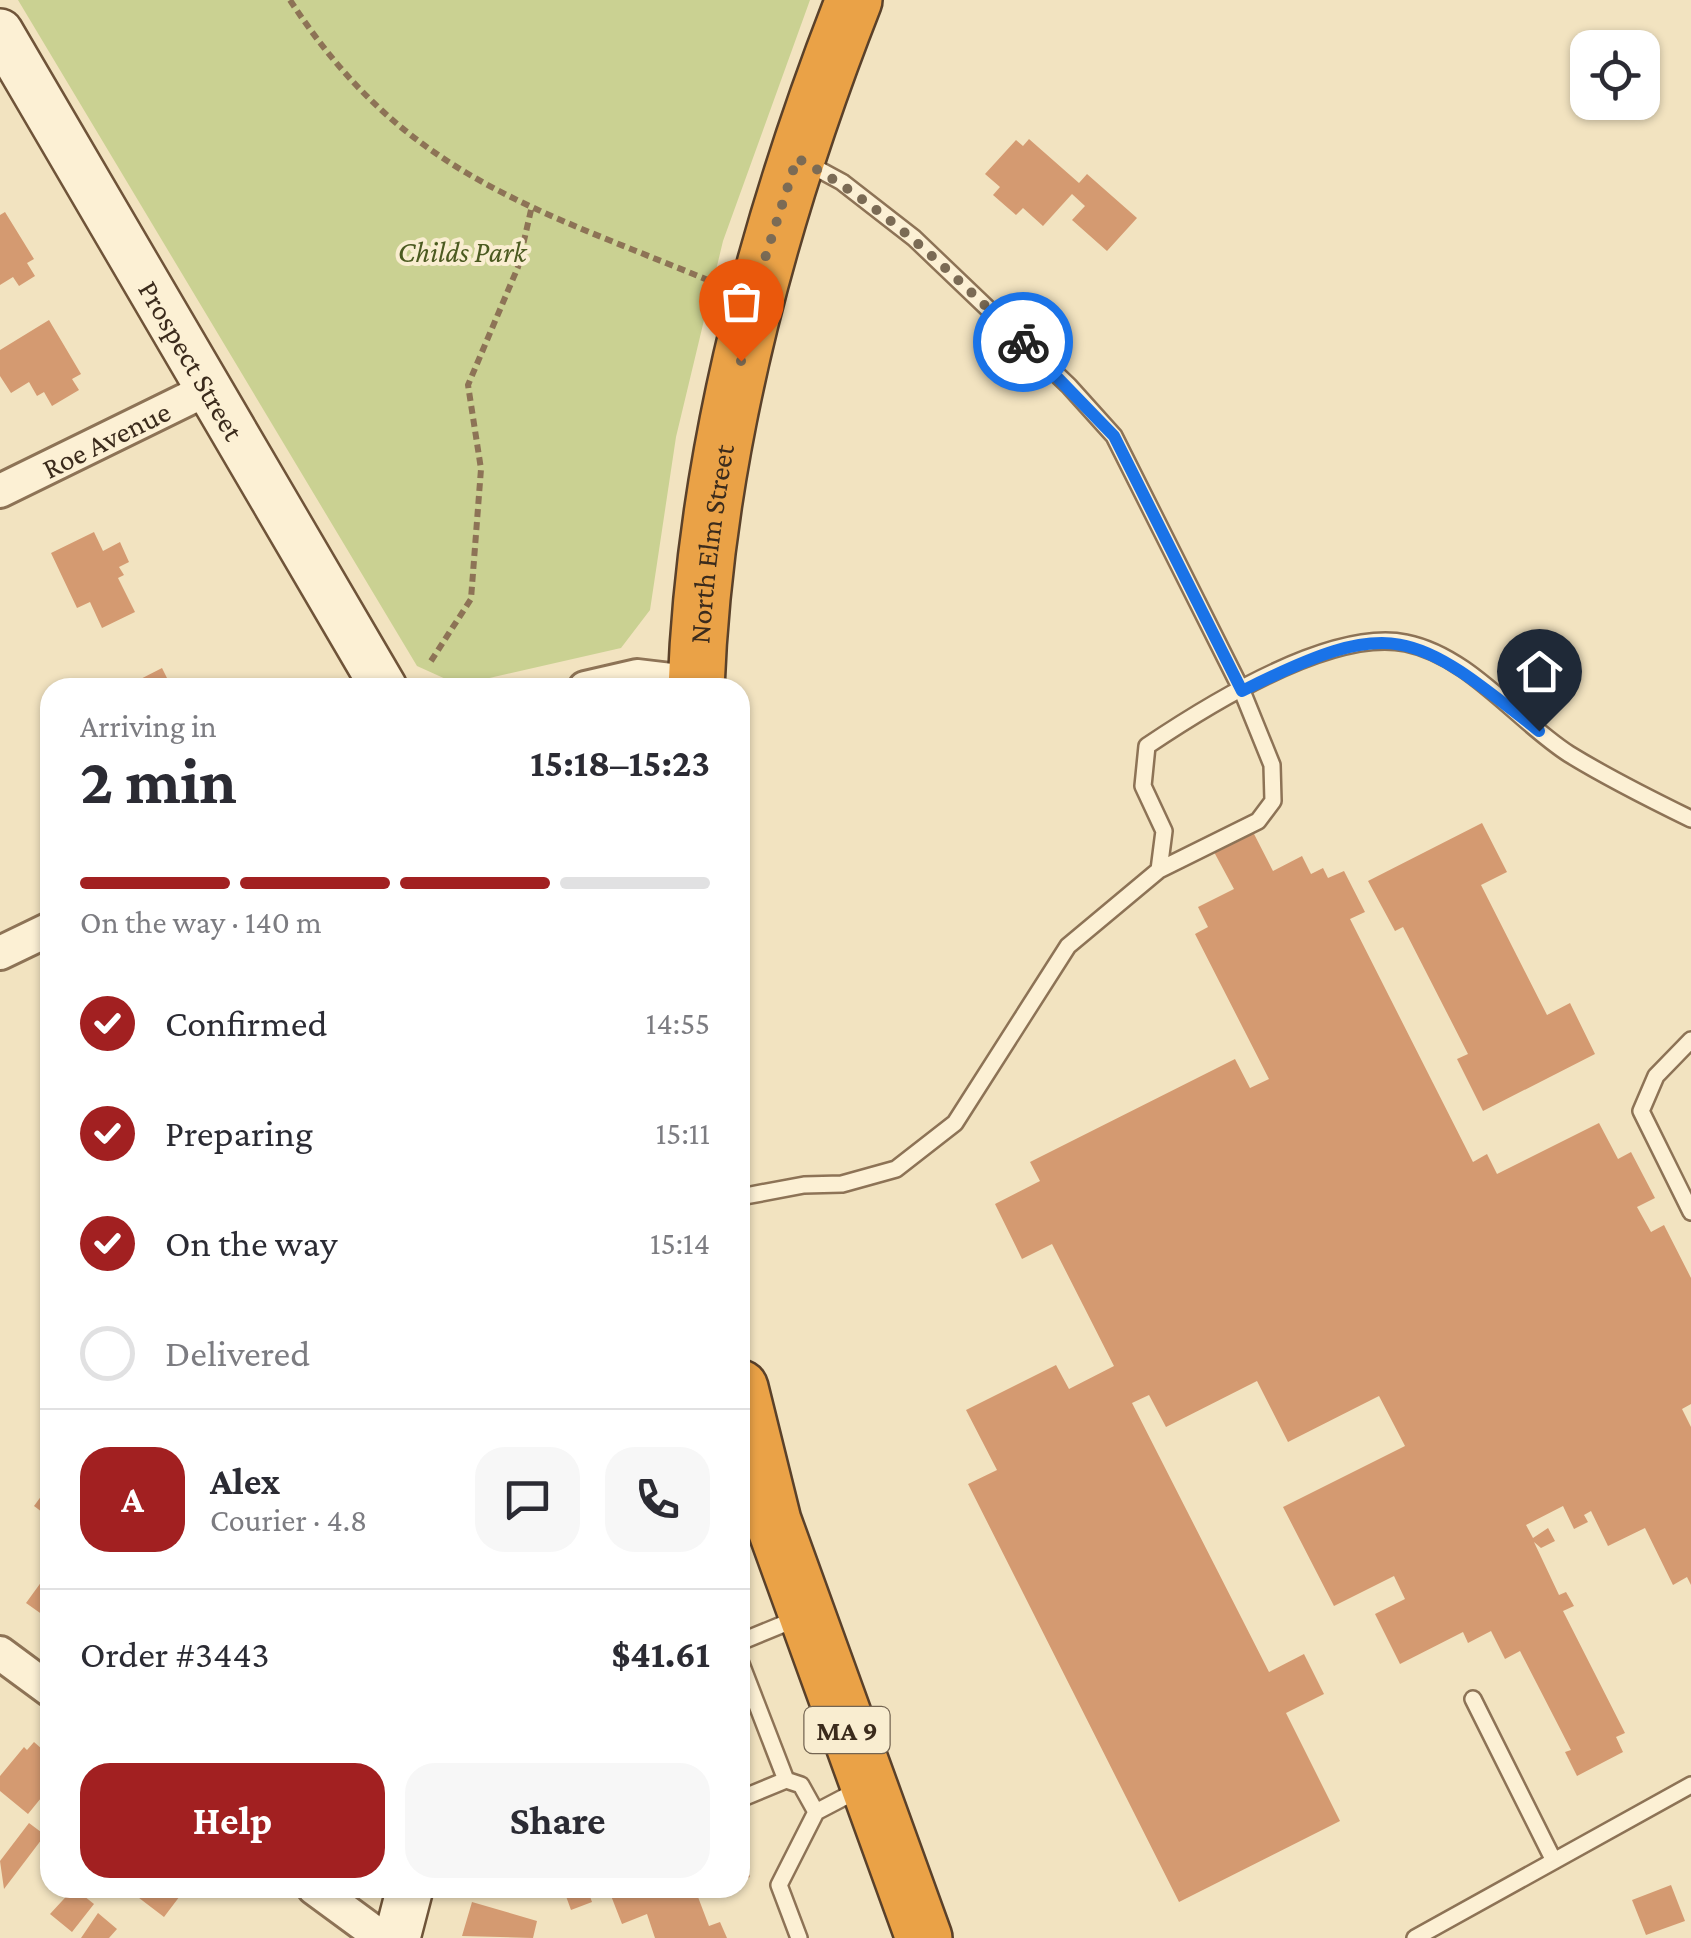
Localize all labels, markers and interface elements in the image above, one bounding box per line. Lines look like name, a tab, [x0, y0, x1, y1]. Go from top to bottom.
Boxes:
map controls	[1570, 30, 1660, 120]
button: locate	[1570, 30, 1660, 120]
park label: Childs Park	[398, 235, 528, 268]
pin	[699, 259, 784, 362]
street label: Prospect Street	[133, 274, 252, 446]
icon: bag	[714, 274, 769, 329]
courier	[973, 292, 1073, 392]
icon: bike	[996, 315, 1051, 370]
street label: Roe Avenue	[37, 394, 175, 484]
street label: North Elm Street	[682, 440, 740, 645]
pin	[1497, 629, 1582, 732]
icon: home	[1512, 644, 1567, 699]
text: Arriving in	[80, 708, 217, 744]
text: 15:18–15:23	[530, 742, 710, 784]
text: 2 min	[80, 745, 237, 817]
text: On the way · 140 m	[80, 904, 322, 940]
icon: check	[80, 996, 135, 1051]
text: Confirmed	[165, 1002, 328, 1044]
text: 14:55	[646, 1005, 710, 1041]
icon: check	[80, 1106, 135, 1161]
text: Preparing	[165, 1112, 313, 1154]
text: 15:11	[656, 1115, 710, 1151]
icon: check	[80, 1216, 135, 1271]
text: On the way	[165, 1222, 337, 1264]
text: 15:14	[650, 1225, 710, 1261]
text: Delivered	[165, 1332, 310, 1374]
button: chat	[475, 1447, 580, 1552]
button: phone	[605, 1447, 710, 1552]
text: Alex	[210, 1460, 280, 1502]
text: A	[121, 1478, 144, 1520]
text: Courier · 4.8	[210, 1502, 367, 1538]
text: Order #3443	[80, 1633, 270, 1675]
text: $41.61	[611, 1633, 710, 1675]
road number: MA 9	[804, 1707, 890, 1753]
button: Help	[80, 1763, 385, 1878]
button: Share	[405, 1763, 710, 1878]

